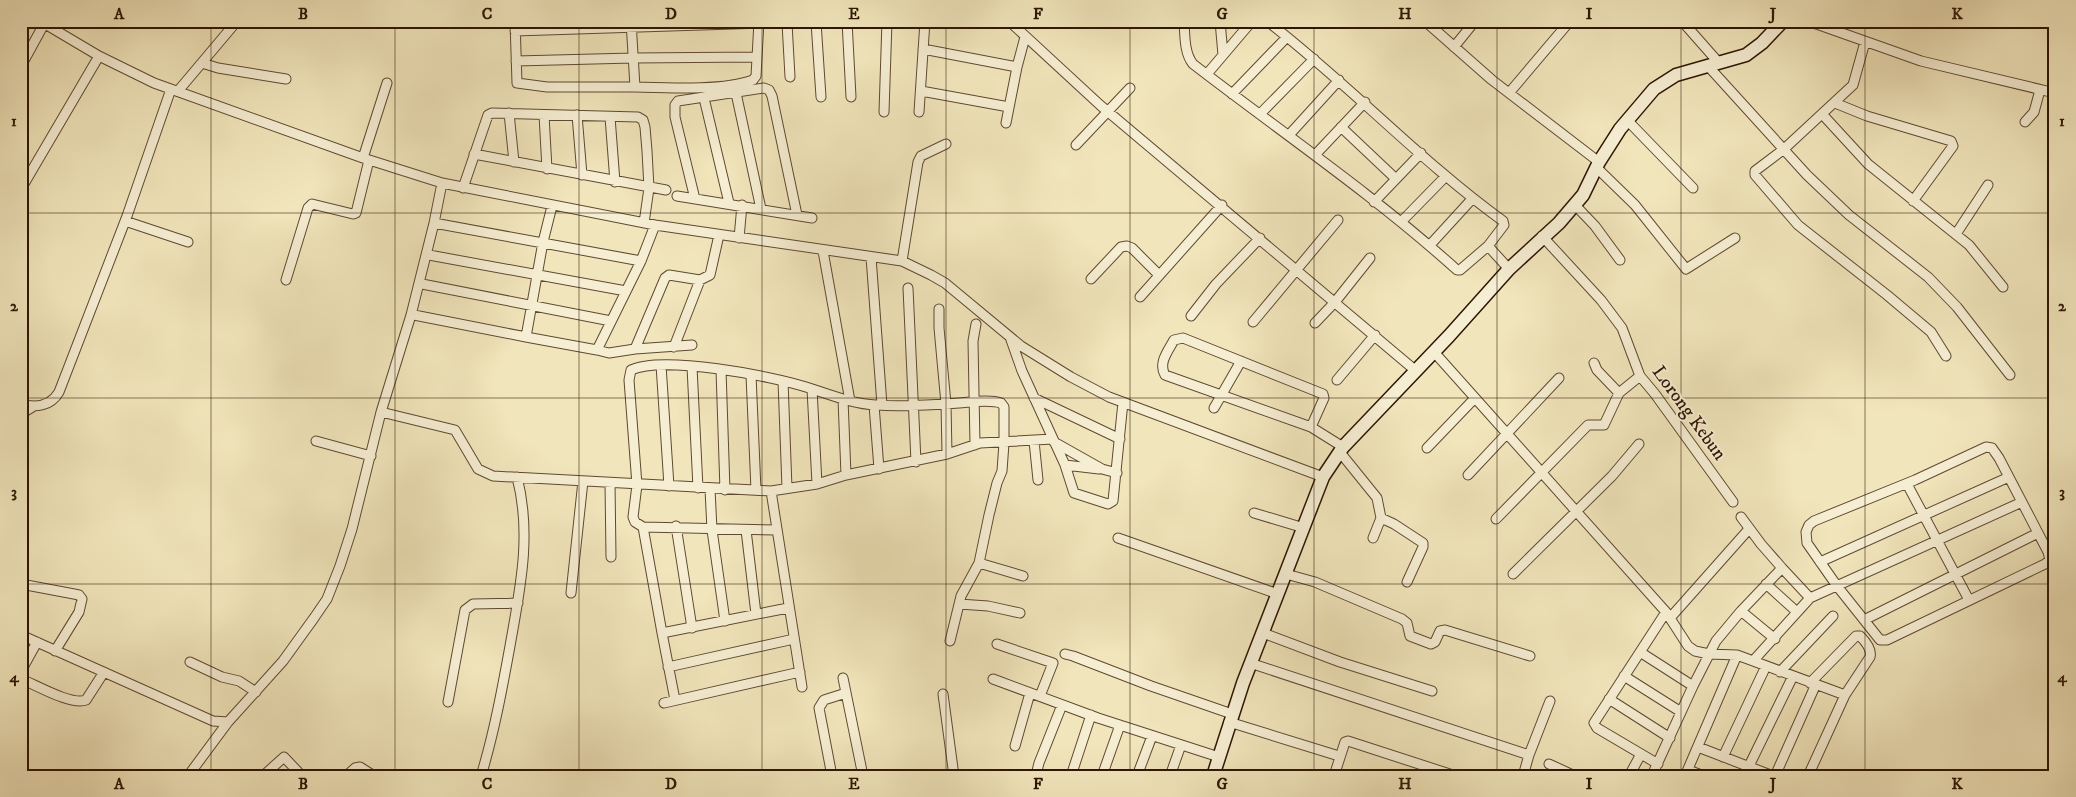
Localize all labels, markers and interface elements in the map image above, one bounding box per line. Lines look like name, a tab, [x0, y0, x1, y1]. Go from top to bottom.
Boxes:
text: A	[113, 4, 125, 24]
text: B	[298, 4, 308, 24]
text: C	[482, 4, 492, 24]
text: D	[665, 4, 677, 24]
text: E	[848, 4, 860, 24]
text: F	[1033, 4, 1043, 24]
text: G	[1216, 4, 1228, 24]
text: H	[1398, 4, 1412, 24]
text: I	[1586, 4, 1593, 24]
text: J	[1768, 4, 1777, 24]
text: K	[1951, 4, 1963, 24]
text: 1	[11, 111, 17, 131]
text: 1	[2059, 111, 2065, 131]
text: 2	[10, 296, 19, 316]
text: 2	[2058, 296, 2067, 316]
street label: Lorong Kebun	[1647, 361, 1731, 465]
text: 3	[11, 482, 17, 502]
text: 3	[2059, 482, 2065, 502]
text: 4	[8, 667, 19, 687]
text: 4	[2056, 667, 2067, 687]
text: A	[113, 774, 125, 794]
text: B	[298, 774, 308, 794]
text: C	[482, 774, 492, 794]
text: D	[665, 774, 677, 794]
text: E	[848, 774, 860, 794]
text: F	[1033, 774, 1043, 794]
text: G	[1216, 774, 1228, 794]
text: H	[1398, 774, 1412, 794]
text: I	[1586, 774, 1593, 794]
text: J	[1768, 774, 1777, 794]
text: K	[1951, 774, 1963, 794]

